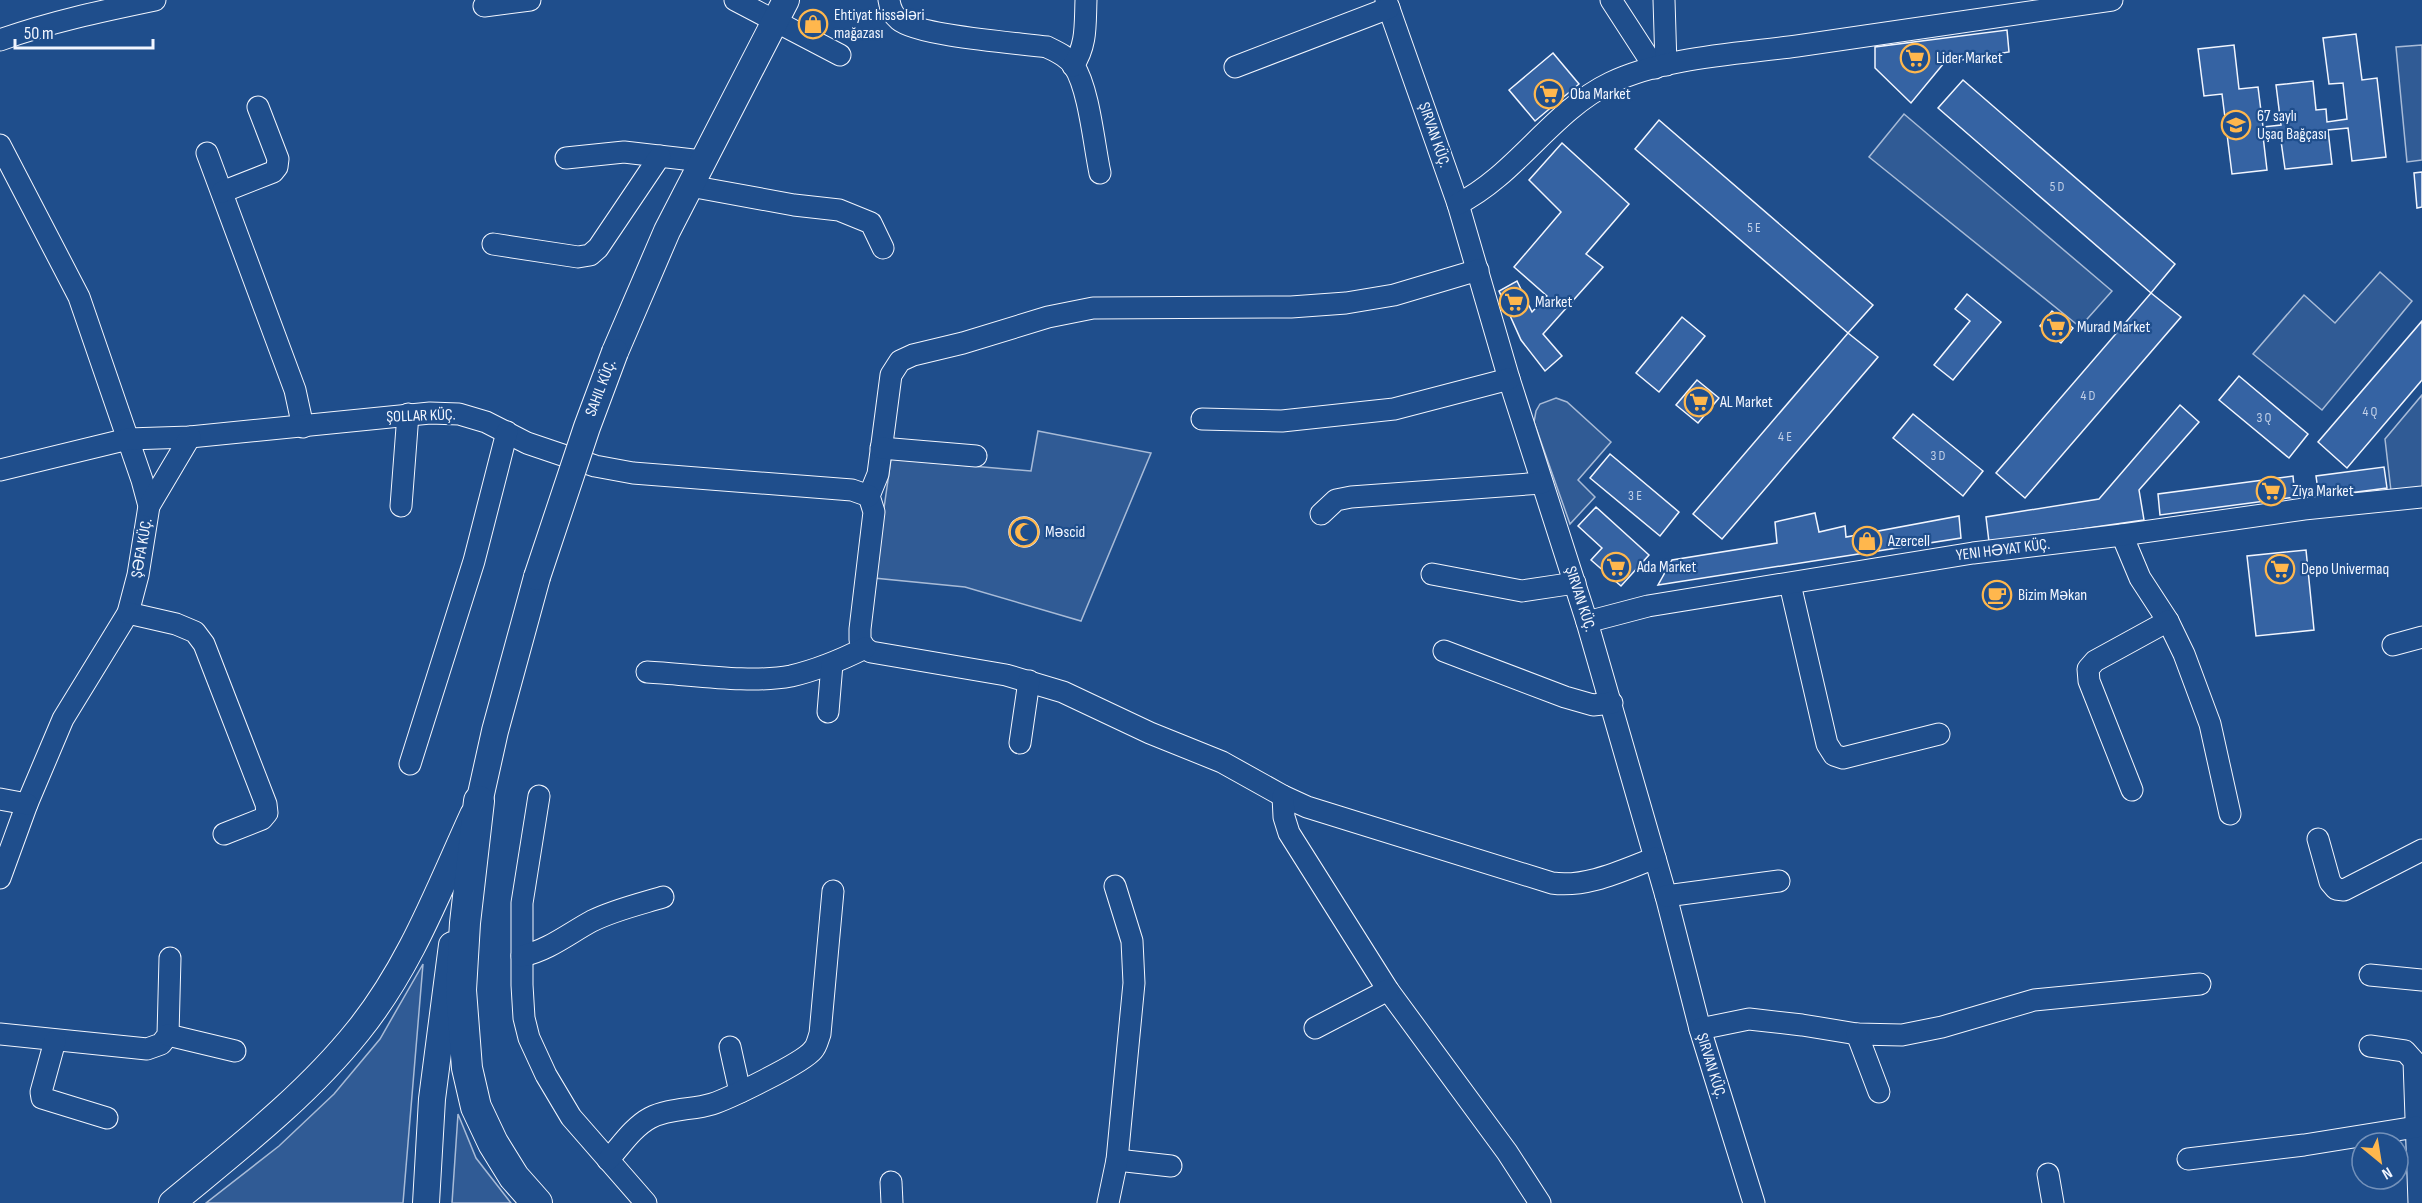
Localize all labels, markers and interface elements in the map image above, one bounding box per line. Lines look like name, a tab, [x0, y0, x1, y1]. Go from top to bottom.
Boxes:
place label: Ehtiyat hissələri mağazası	[834, 6, 924, 43]
shop icon: Ehtiyat hissələri mağazası	[797, 8, 829, 40]
scale bar	[15, 12, 153, 50]
text: 50 m	[24, 23, 54, 44]
supermarket icon: Lider Market	[1899, 42, 1931, 74]
place label: Lider Market	[1936, 49, 2003, 68]
supermarket icon: Oba Market	[1533, 78, 1565, 110]
place label: Oba Market	[1570, 85, 1631, 104]
street label: ŞIRVAN KÜÇ.	[1414, 100, 1454, 170]
place label: 67 saylı Uşaq Bağçası	[2257, 107, 2327, 144]
school or university icon: 67 saylı Uşaq Bağçası	[2220, 109, 2252, 141]
house number: 5 D	[2050, 178, 2064, 195]
house number: 5 E	[1747, 219, 1761, 236]
supermarket icon: Market	[1498, 286, 1530, 318]
place label: Market	[1535, 293, 1572, 312]
supermarket icon: Murad Market	[2040, 311, 2072, 343]
place label: Murad Market	[2077, 318, 2150, 337]
street label: SAHIL KÜÇ.	[581, 357, 621, 419]
supermarket icon: AL Market	[1683, 386, 1715, 418]
house number: 4 D	[2081, 387, 2096, 404]
place label: AL Market	[1719, 393, 1773, 412]
house number: 4 Q	[2363, 403, 2378, 420]
street label: ŞOLLAR KÜÇ.	[386, 405, 456, 427]
house number: 3 Q	[2257, 409, 2272, 426]
house number: 4 E	[1778, 428, 1792, 445]
house number: 3 D	[1931, 447, 1946, 464]
supermarket icon: Ziya Market	[2255, 475, 2287, 507]
place label: Ziya Market	[2292, 482, 2354, 501]
house number: 3 E	[1628, 487, 1642, 504]
mosque icon: Məscid	[1008, 516, 1040, 548]
street label: ŞƏFA KÜÇ.	[127, 517, 157, 579]
place label: Məscid	[1045, 523, 1085, 542]
shop icon: Azercell	[1851, 525, 1883, 557]
place label: Azercell	[1887, 532, 1930, 551]
street label: YENI HƏYAT KÜÇ.	[1955, 535, 2051, 565]
supermarket icon: Ada Market	[1600, 551, 1632, 583]
supermarket icon: Depo Univermaq	[2264, 553, 2296, 585]
place label: Ada Market	[1636, 558, 1696, 577]
place label: Depo Univermaq	[2301, 560, 2389, 579]
street label: ŞIRVAN KÜÇ.	[1561, 564, 1599, 634]
cafe icon: Bizim Məkan	[1981, 579, 2013, 611]
place label: Bizim Məkan	[2018, 586, 2087, 605]
street label: ŞIRVAN KÜÇ.	[1692, 1031, 1730, 1101]
north arrow	[2350, 1131, 2410, 1191]
text: N	[2378, 1162, 2395, 1183]

